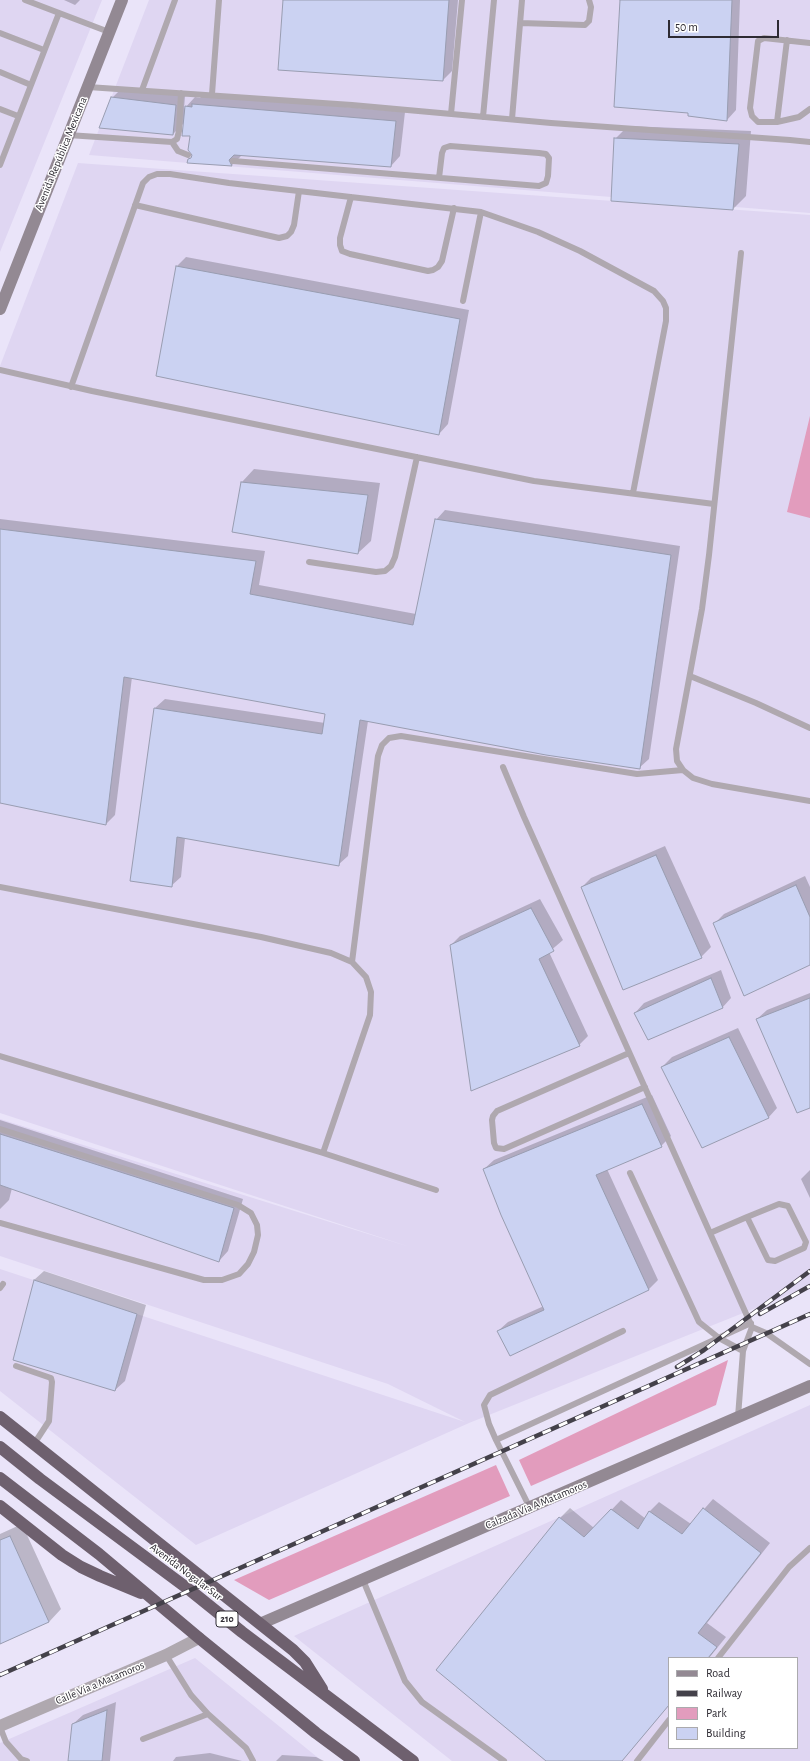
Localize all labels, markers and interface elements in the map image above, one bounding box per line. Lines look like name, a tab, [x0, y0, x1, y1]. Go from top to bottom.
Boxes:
scale bar	[670, 12, 781, 38]
text: 50 m	[675, 21, 698, 33]
street label: Avenida República Mexicana	[32, 95, 90, 213]
street label: Calzada Vía A Matamoros	[483, 1478, 589, 1532]
street label: Avenida Nogalar Sur	[147, 1541, 225, 1603]
road number: 210	[216, 1611, 238, 1627]
legend	[668, 1657, 798, 1749]
street label: Calle Vía a Matamoros	[54, 1658, 146, 1708]
text: Road	[706, 1667, 730, 1679]
text: Railway	[706, 1687, 742, 1699]
text: Park	[706, 1707, 727, 1719]
text: Building	[706, 1727, 746, 1739]

